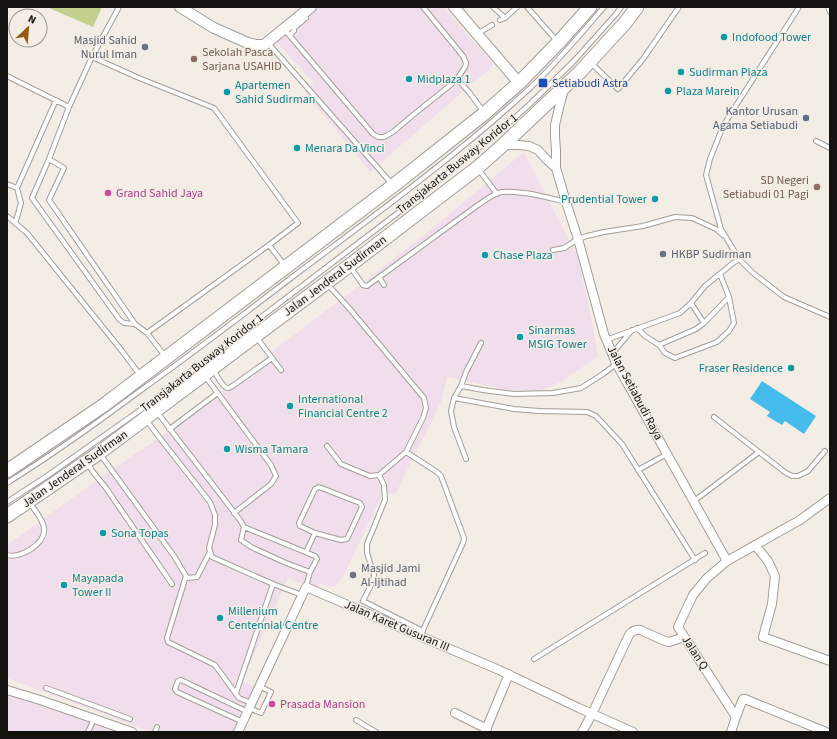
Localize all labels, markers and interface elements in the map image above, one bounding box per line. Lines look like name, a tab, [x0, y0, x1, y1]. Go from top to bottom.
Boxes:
north arrow	[8, 8, 48, 48]
text: N	[26, 11, 39, 28]
place label: Indofood Tower	[732, 29, 812, 46]
place label: Masjid Sahid Nurul Iman	[74, 32, 137, 63]
marker: Indofood Tower	[719, 32, 729, 42]
marker: Masjid Sahid Nurul Iman	[140, 42, 150, 52]
place label: Sekolah Pasca Sarjana USAHID	[202, 44, 282, 75]
marker: Sekolah Pasca Sarjana USAHID	[189, 54, 199, 64]
place label: Sudirman Plaza	[689, 64, 767, 81]
marker: Sudirman Plaza	[676, 67, 686, 77]
place label: Midplaza 1	[417, 71, 470, 88]
marker: Midplaza 1	[404, 74, 414, 84]
place label: Setiabudi Astra	[552, 75, 628, 92]
place label: Apartemen Sahid Sudirman	[235, 77, 315, 108]
marker: Setiabudi Astra	[537, 77, 549, 89]
place label: Plaza Marein	[676, 83, 739, 100]
marker: Plaza Marein	[663, 86, 673, 96]
marker: Apartemen Sahid Sudirman	[222, 87, 232, 97]
place label: Kantor Urusan Agama Setiabudi	[713, 103, 798, 134]
street label: Transjakarta Busway Koridor 1	[393, 110, 521, 218]
marker: Kantor Urusan Agama Setiabudi	[801, 113, 811, 123]
place label: Menara Da Vinci	[305, 140, 385, 157]
marker: Menara Da Vinci	[292, 143, 302, 153]
place label: SD Negeri Setiabudi 01 Pagi	[723, 172, 809, 203]
marker: SD Negeri Setiabudi 01 Pagi	[812, 182, 822, 192]
place label: Grand Sahid Jaya	[116, 185, 203, 202]
marker: Grand Sahid Jaya	[103, 188, 113, 198]
place label: Prudential Tower	[561, 191, 648, 208]
marker: Prudential Tower	[650, 194, 660, 204]
street label: Jalan Jenderal Sudirman	[280, 231, 390, 321]
place label: HKBP Sudirman	[671, 246, 751, 263]
place label: Chase Plaza	[493, 247, 553, 264]
marker: HKBP Sudirman	[658, 249, 668, 259]
marker: Chase Plaza	[480, 250, 490, 260]
street label: Transjakarta Busway Koridor 1	[137, 309, 267, 417]
place label: Sinarmas MSIG Tower	[528, 322, 588, 353]
marker: Sinarmas MSIG Tower	[515, 332, 525, 342]
street label: Jalan Setiabudi Raya	[603, 343, 667, 443]
place label: Fraser Residence	[699, 360, 783, 377]
marker: Fraser Residence	[786, 363, 796, 373]
place label: International Financial Centre 2	[298, 391, 388, 422]
marker: International Financial Centre 2	[285, 401, 295, 411]
street label: Jalan Jenderal Sudirman	[19, 426, 131, 512]
place label: Wisma Tamara	[235, 441, 308, 458]
marker: Wisma Tamara	[222, 444, 232, 454]
place label: Sona Topas	[111, 525, 169, 542]
marker: Sona Topas	[98, 528, 108, 538]
place label: Masjid Jami Al-Ijtihad	[361, 560, 421, 591]
place label: Mayapada Tower II	[72, 570, 123, 601]
marker: Masjid Jami Al-Ijtihad	[348, 570, 358, 580]
marker: Mayapada Tower II	[59, 580, 69, 590]
street label: Jalan Karet Gusuran III	[342, 596, 452, 656]
place label: Millenium Centennial Centre	[228, 603, 318, 634]
marker: Millenium Centennial Centre	[215, 613, 225, 623]
street label: Jalan Q	[678, 633, 712, 674]
place label: Prasada Mansion	[280, 696, 365, 713]
marker: Prasada Mansion	[267, 699, 277, 709]

